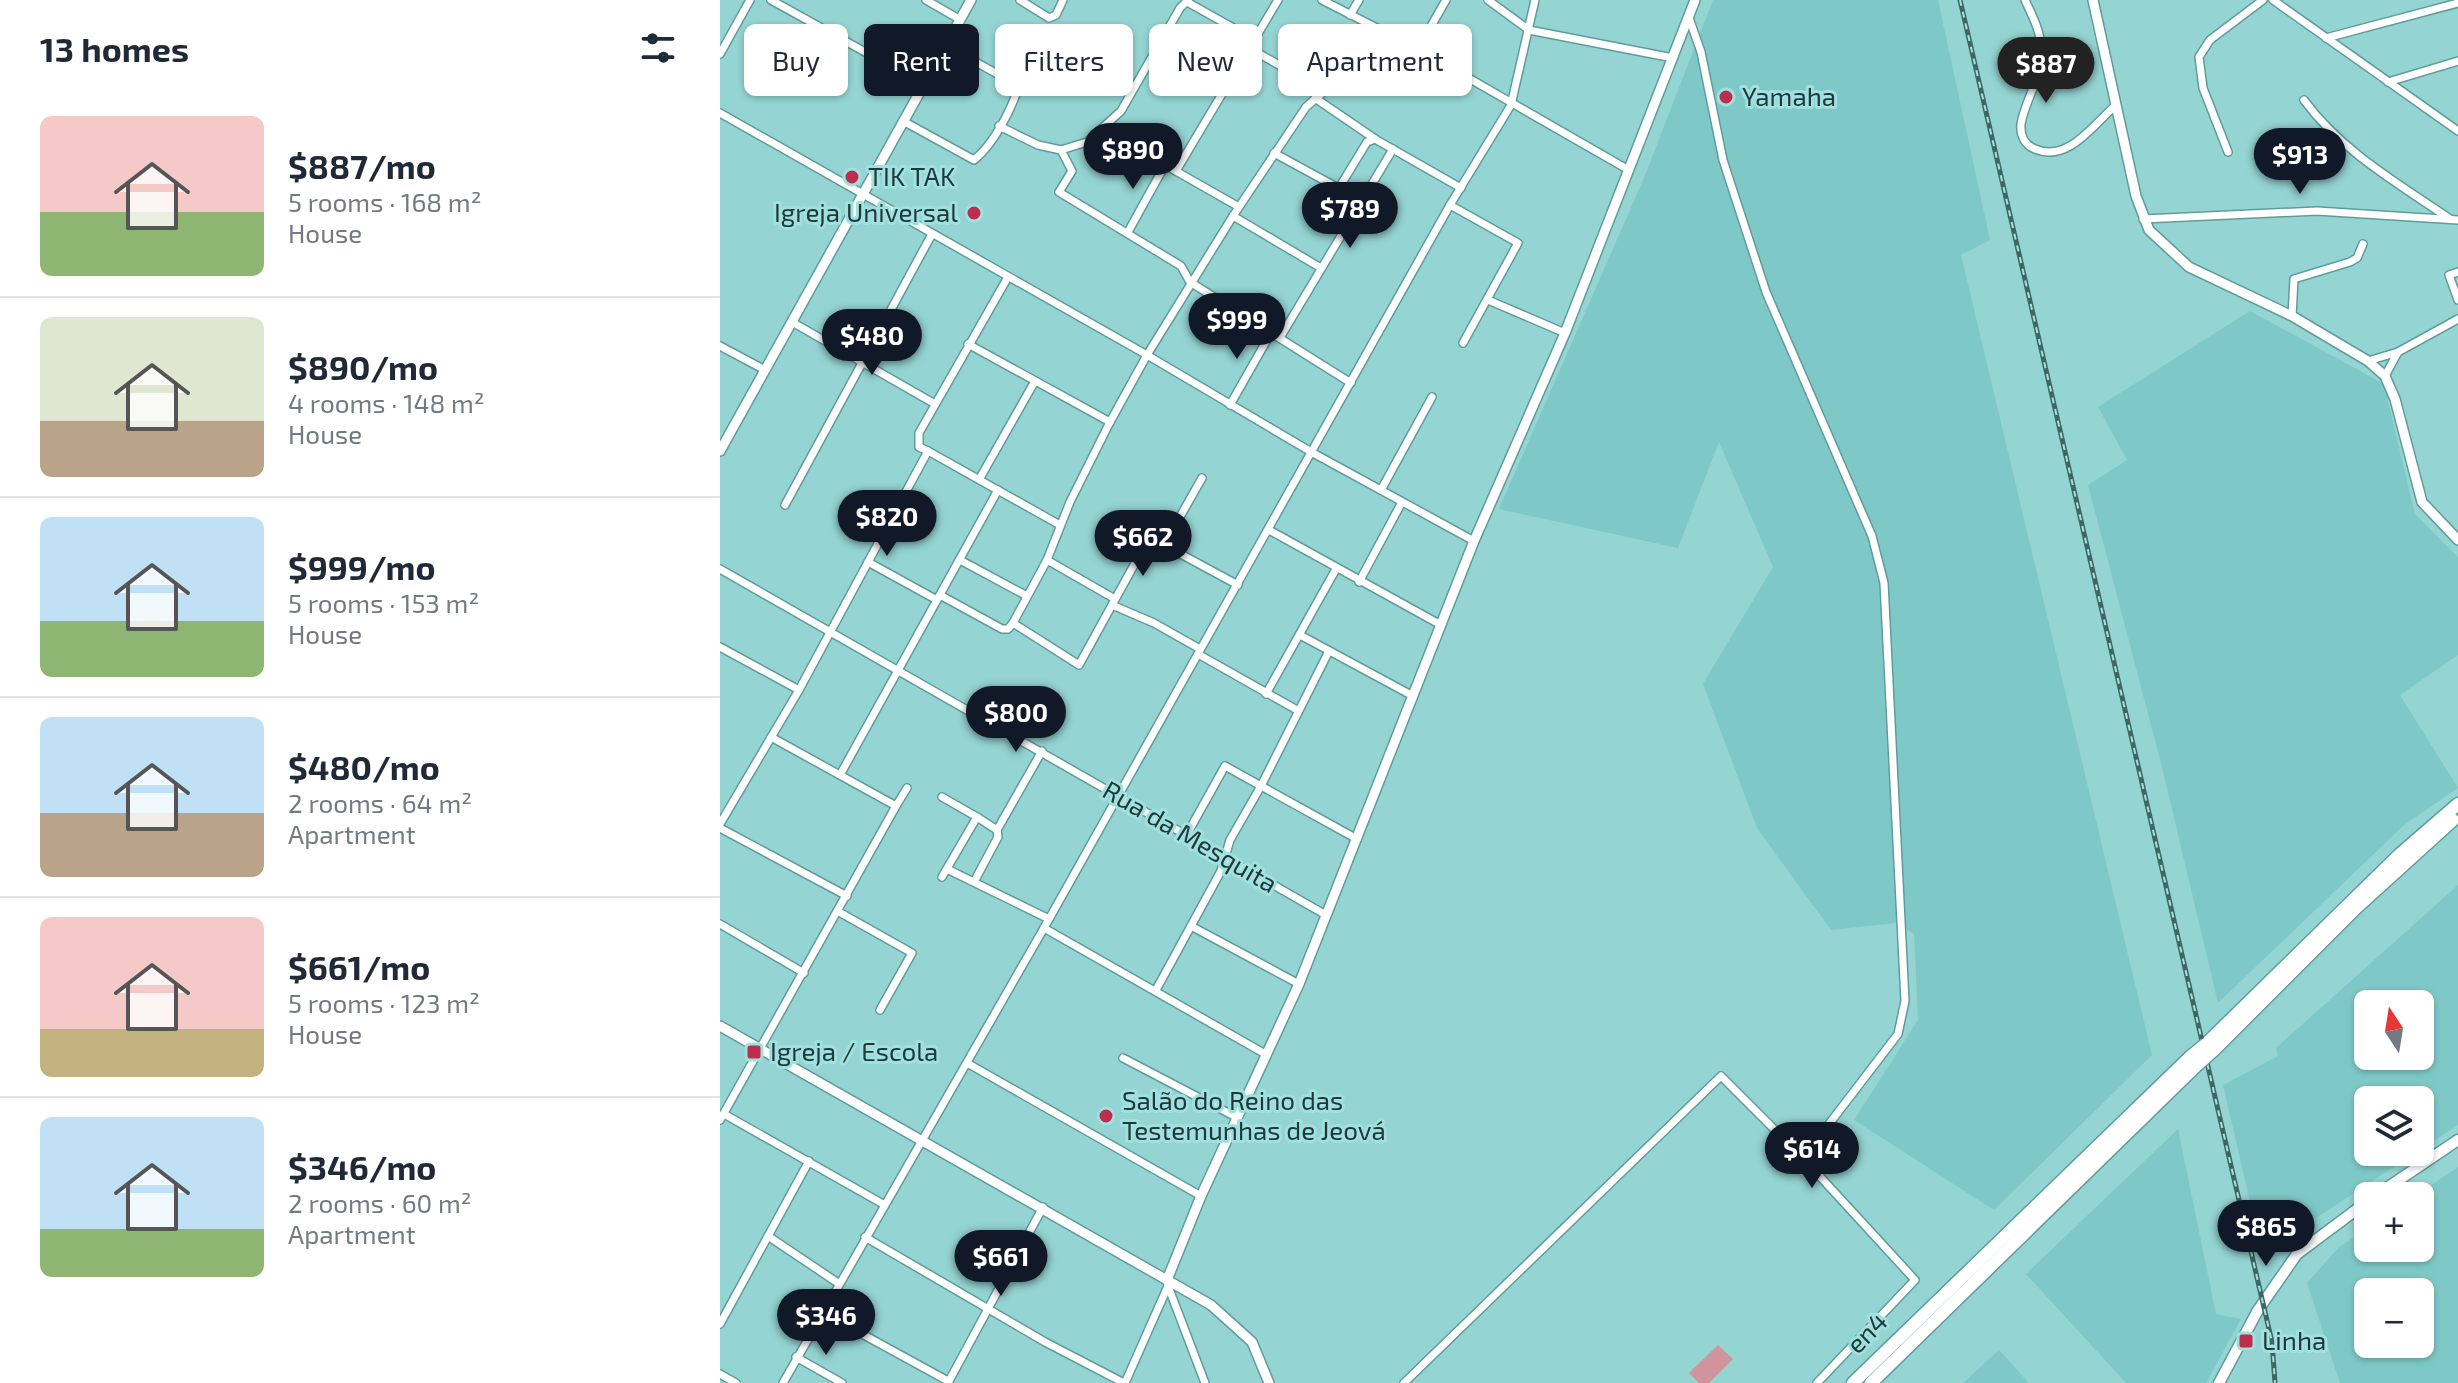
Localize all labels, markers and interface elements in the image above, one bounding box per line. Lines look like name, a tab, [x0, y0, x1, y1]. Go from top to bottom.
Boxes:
chip: Buy	[744, 24, 848, 96]
chip: Rent	[864, 24, 979, 96]
chip: Filters	[995, 24, 1133, 96]
chip: New	[1149, 24, 1262, 96]
chip: Apartment	[1278, 24, 1472, 96]
icon: filters	[636, 26, 680, 70]
text: 13 homes	[40, 28, 189, 69]
pin: $887	[1999, 37, 2093, 105]
text: $887	[2015, 47, 2077, 78]
place label: Yamaha	[1742, 80, 1836, 111]
marker: Yamaha	[1717, 88, 1735, 106]
pin: $890	[1086, 123, 1180, 191]
pin: $913	[2253, 128, 2347, 196]
text: $890	[1101, 133, 1165, 164]
text: $913	[2272, 138, 2328, 169]
text: $887/mo	[288, 145, 436, 186]
icon: home	[104, 148, 200, 244]
place label: TIK TAK	[868, 160, 955, 191]
marker: TIK TAK	[843, 168, 861, 186]
pin: $789	[1303, 182, 1397, 250]
text: 5 rooms · 168 m²	[288, 186, 481, 217]
text: $789	[1320, 192, 1380, 223]
place label: Igreja Universal	[774, 196, 958, 227]
marker: Igreja Universal	[965, 204, 983, 222]
text: House	[288, 217, 362, 248]
pin: $999	[1190, 293, 1284, 361]
text: $999	[1206, 303, 1268, 334]
pin: $480	[825, 309, 919, 377]
text: $480	[840, 319, 904, 350]
text: $890/mo	[288, 346, 438, 387]
icon: home	[104, 349, 200, 445]
text: 4 rooms · 148 m²	[288, 387, 485, 418]
text: House	[288, 418, 362, 449]
pin: $820	[840, 490, 934, 558]
text: $820	[856, 500, 918, 531]
pin: $662	[1096, 510, 1190, 578]
text: $662	[1113, 520, 1173, 551]
text: $999/mo	[288, 546, 436, 587]
icon: home	[104, 549, 200, 645]
text: 5 rooms · 153 m²	[288, 587, 479, 618]
text: House	[288, 618, 362, 649]
pin: $800	[969, 686, 1063, 754]
text: $800	[984, 696, 1048, 727]
text: $480/mo	[288, 746, 440, 787]
icon: home	[104, 749, 200, 845]
street label: Rua da Mesquita	[1098, 773, 1283, 898]
text: 2 rooms · 64 m²	[288, 787, 472, 818]
text: Apartment	[288, 818, 416, 849]
text: $661/mo	[288, 946, 430, 987]
icon: home	[104, 949, 200, 1045]
text: 5 rooms · 123 m²	[288, 987, 480, 1018]
north arrow	[2354, 990, 2434, 1070]
map controls	[2354, 990, 2434, 1358]
text: House	[288, 1018, 362, 1049]
place label: Igreja / Escola	[770, 1035, 938, 1066]
marker: Igreja / Escola	[745, 1043, 763, 1061]
place label: Salão do Reino das Testemunhas de Jeová	[1122, 1084, 1386, 1145]
button: layers	[2354, 1086, 2434, 1166]
marker: Salão do Reino das Testemunhas de Jeová	[1097, 1107, 1115, 1125]
pin: $614	[1765, 1122, 1859, 1190]
text: $614	[1783, 1132, 1841, 1163]
text: $346/mo	[288, 1146, 436, 1187]
icon: home	[104, 1149, 200, 1245]
button: +	[2354, 1182, 2434, 1262]
text: 2 rooms · 60 m²	[288, 1187, 472, 1218]
pin: $865	[2219, 1200, 2313, 1268]
text: $865	[2236, 1210, 2296, 1241]
text: Apartment	[288, 1218, 416, 1249]
pin: $661	[954, 1230, 1048, 1298]
text: $661	[973, 1240, 1030, 1271]
button: −	[2354, 1278, 2434, 1358]
pin: $346	[779, 1289, 873, 1357]
text: $346	[795, 1299, 857, 1330]
street label: en4	[1839, 1305, 1893, 1359]
place label: Linha	[2262, 1324, 2326, 1355]
marker: Linha	[2237, 1332, 2255, 1350]

